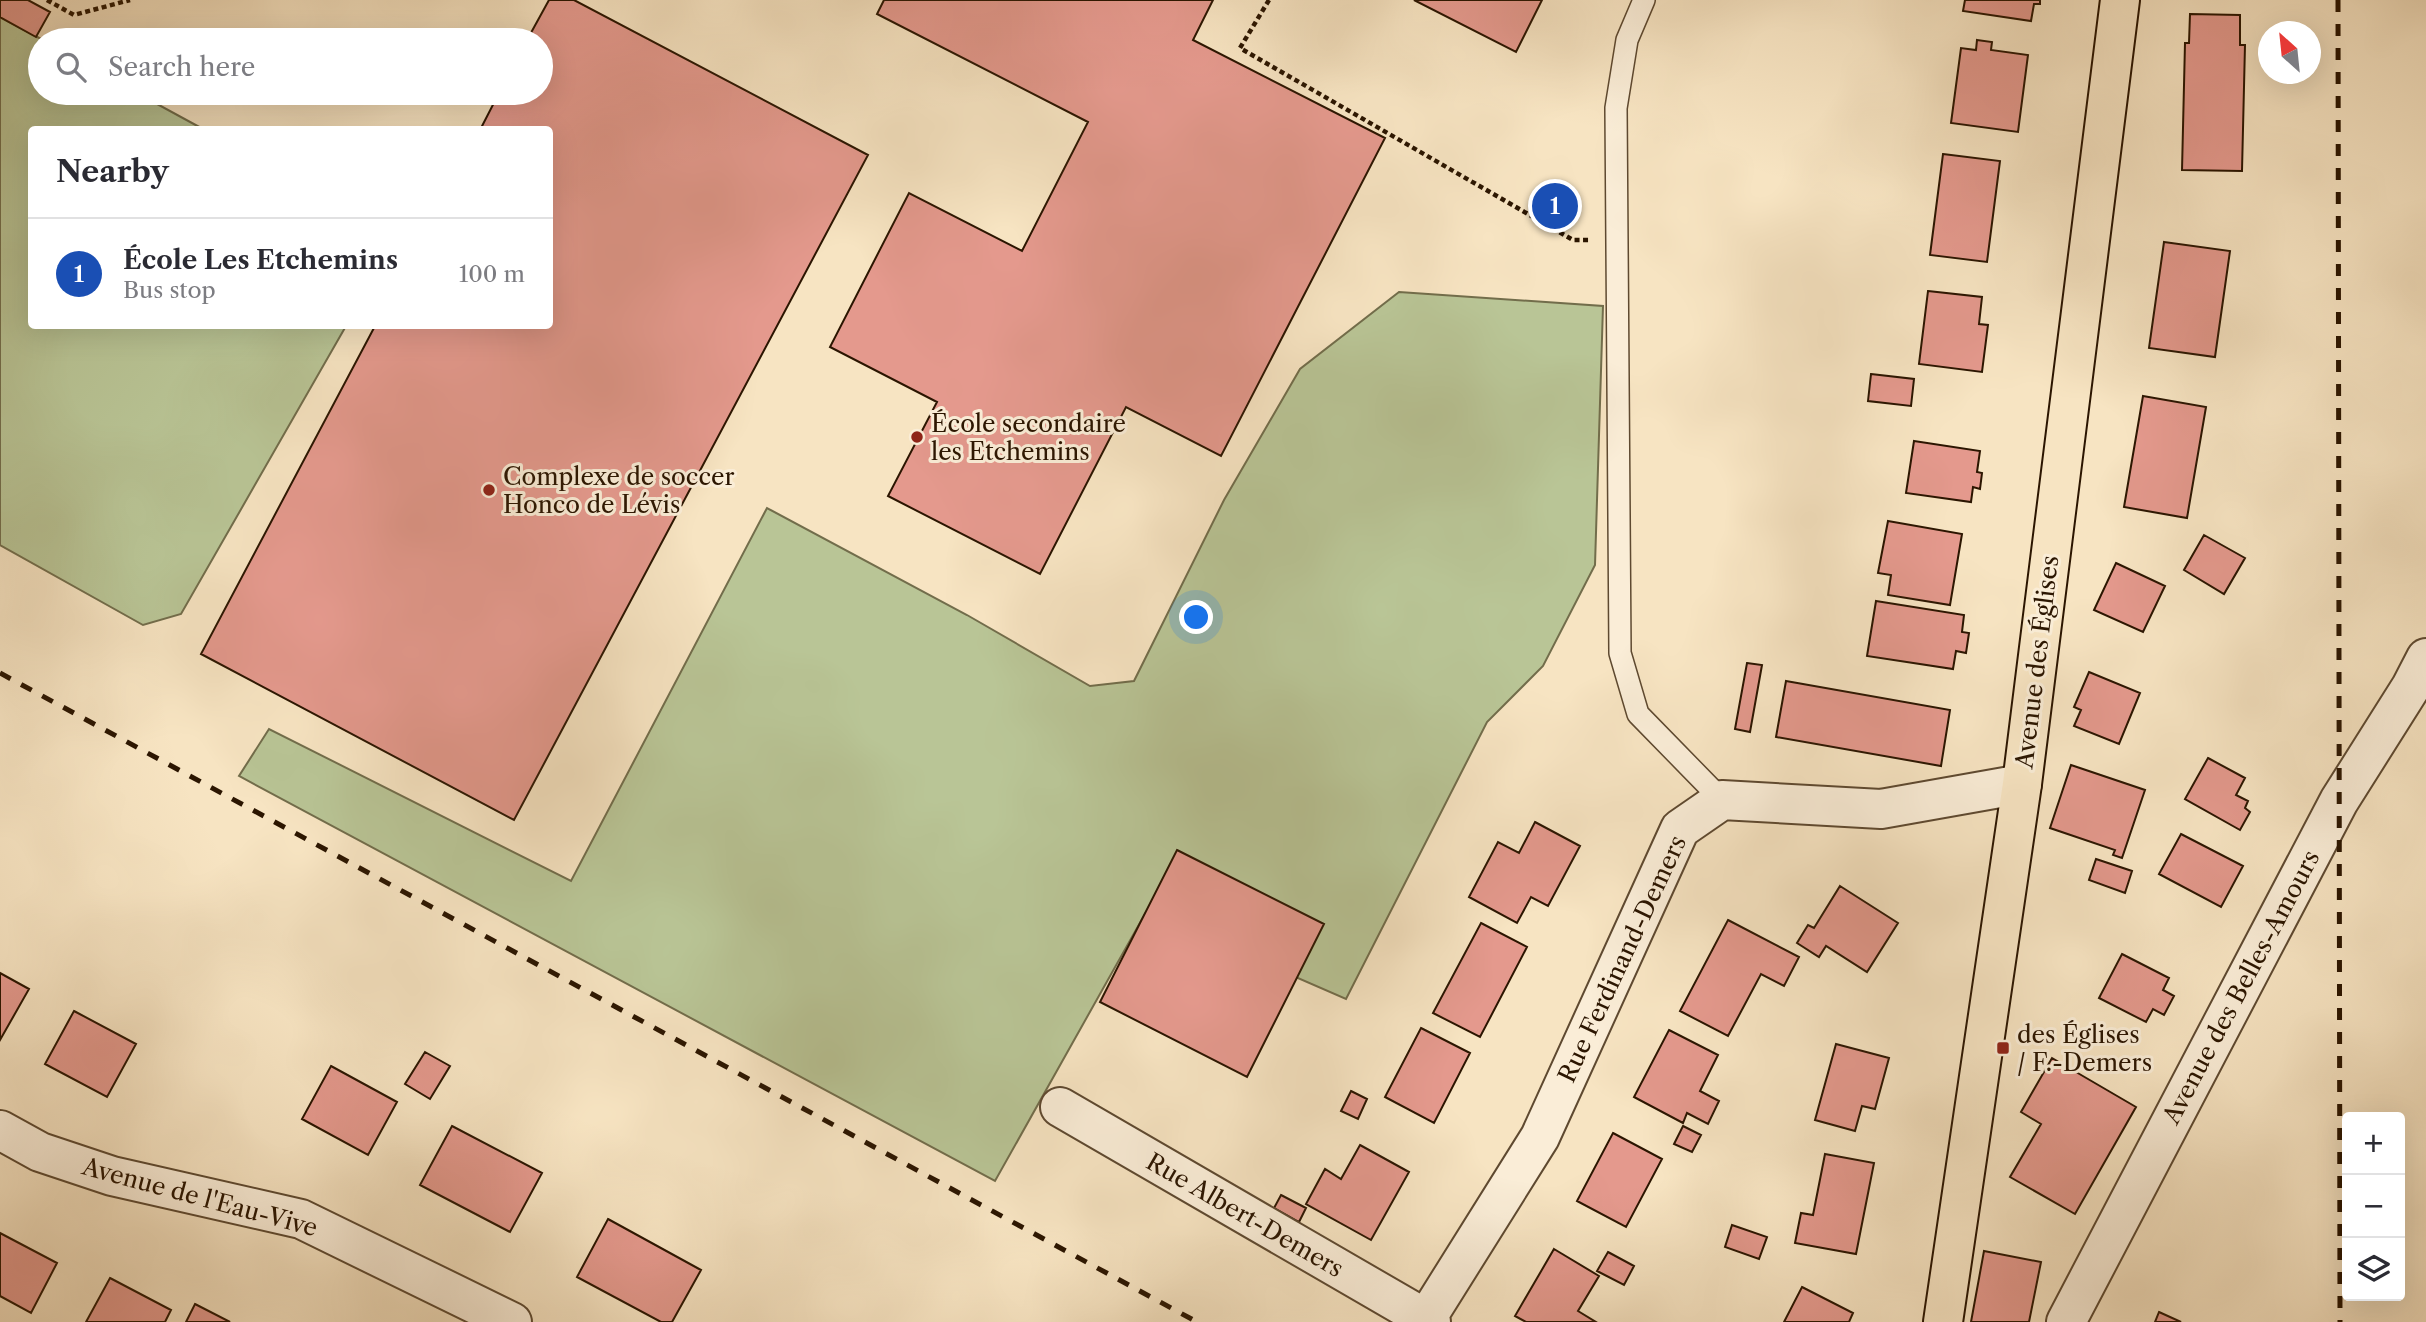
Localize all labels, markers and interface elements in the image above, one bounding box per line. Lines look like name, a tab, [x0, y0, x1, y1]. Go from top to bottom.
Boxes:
north arrow	[2258, 21, 2321, 84]
search box	[28, 28, 553, 105]
icon: search	[52, 48, 90, 86]
text: Search here	[108, 51, 255, 83]
text: Nearby	[56, 153, 169, 190]
pin: 1	[1532, 180, 1578, 232]
text: École Les Etchemins	[123, 244, 398, 276]
text: 1	[74, 260, 84, 288]
text: 100 m	[459, 260, 525, 288]
text: Bus stop	[123, 276, 216, 304]
place label: École secondaire les Etchemins	[931, 409, 1126, 466]
marker: École secondaire les Etchemins	[909, 429, 925, 445]
place label: Complexe de soccer Honco de Lévis	[503, 462, 735, 519]
marker: Complexe de soccer Honco de Lévis	[481, 482, 497, 498]
street label: Avenue des Églises	[2009, 554, 2064, 771]
your location	[1179, 600, 1213, 634]
street label: Rue Ferdinand-Demers	[1552, 831, 1692, 1087]
street label: Avenue des Belles-Amours	[2156, 845, 2326, 1130]
place label: des Églises / F.-Demers	[2017, 1020, 2152, 1077]
marker: des Églises / F.-Demers	[1995, 1040, 2011, 1056]
map controls	[2342, 1112, 2405, 1301]
button: +	[2342, 1112, 2405, 1175]
street label: Rue Albert-Demers	[1141, 1147, 1349, 1283]
street label: Avenue de l'Eau-Vive	[78, 1151, 321, 1242]
button: −	[2342, 1175, 2405, 1238]
button: layers	[2342, 1238, 2405, 1301]

